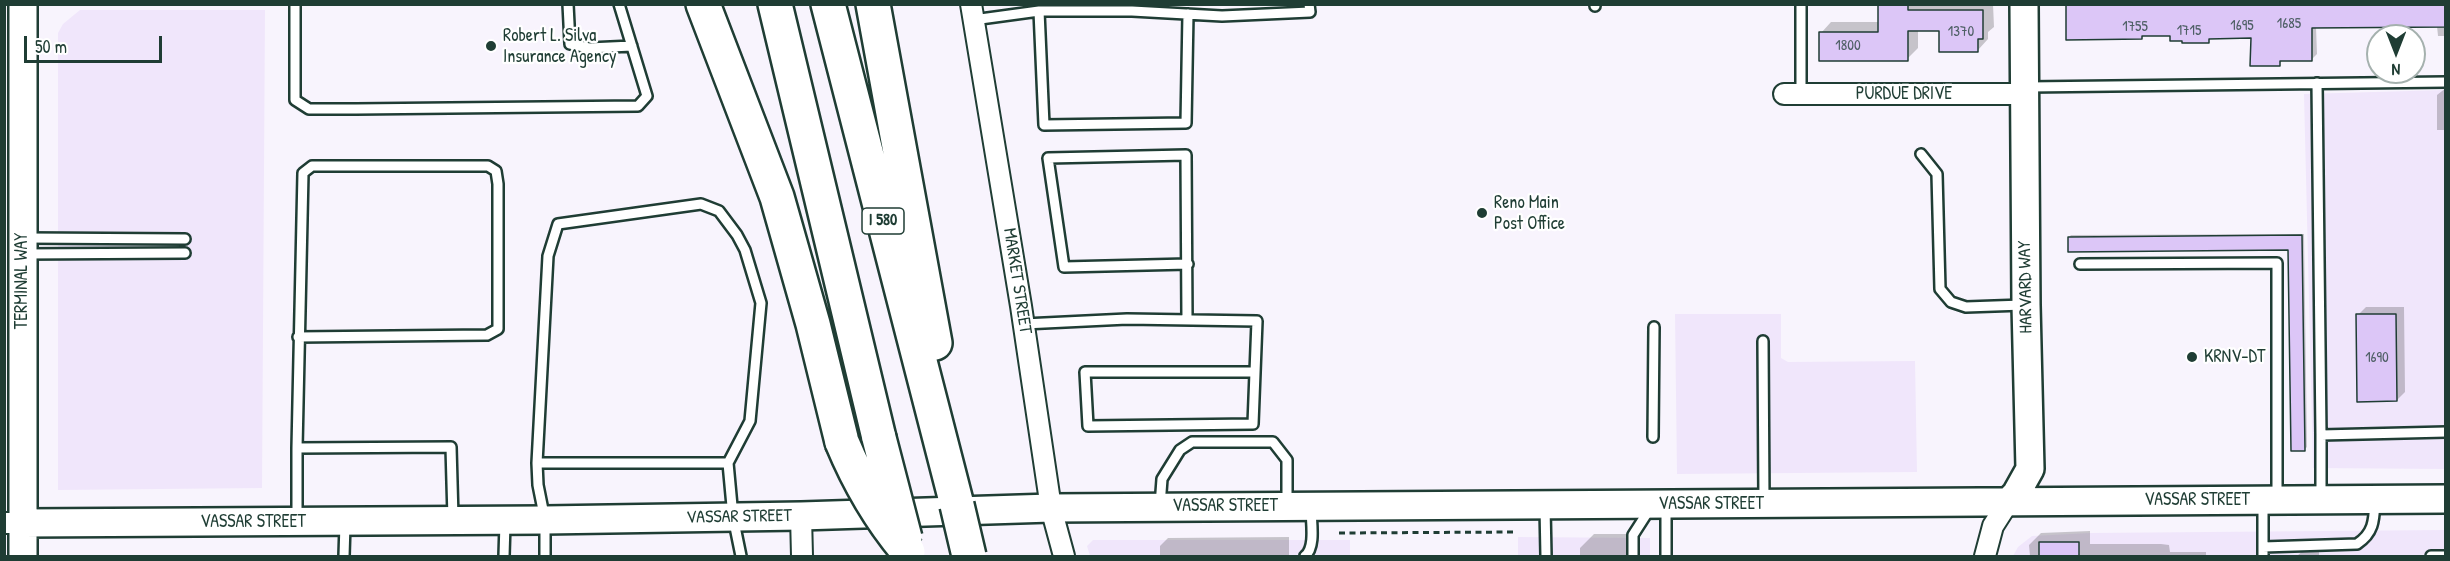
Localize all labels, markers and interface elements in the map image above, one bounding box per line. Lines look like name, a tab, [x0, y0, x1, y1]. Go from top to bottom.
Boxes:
house number: 1685	[2277, 15, 2301, 33]
house number: 1695	[2230, 17, 2254, 35]
house number: 1755	[2122, 18, 2148, 36]
house number: 1715	[2177, 22, 2201, 40]
house number: 1370	[1948, 23, 1974, 41]
scale bar	[27, 24, 165, 62]
north arrow	[2366, 24, 2426, 84]
place label: Robert L. Silva Insurance Agency	[503, 25, 617, 68]
text: 50 m	[35, 34, 67, 59]
house number: 1800	[1835, 37, 1861, 55]
marker: Robert L. Silva Insurance Agency	[484, 39, 498, 53]
text: N	[2392, 59, 2400, 81]
street label: PURDUE DRIVE	[1856, 83, 1952, 105]
place label: Reno Main Post Office	[1494, 192, 1565, 234]
marker: Reno Main Post Office	[1475, 206, 1489, 220]
road number: I 580	[862, 208, 904, 234]
street label: MARKET STREET	[998, 227, 1036, 335]
street label: TERMINAL WAY	[11, 233, 33, 329]
street label: HARVARD WAY	[2014, 240, 2038, 334]
place label: KRNV-DT	[2204, 346, 2266, 368]
house number: 1690	[2365, 349, 2389, 367]
marker: KRNV-DT	[2185, 350, 2199, 364]
street label: VASSAR STREET	[2144, 489, 2250, 511]
street label: VASSAR STREET	[1658, 493, 1764, 515]
street label: VASSAR STREET	[1172, 495, 1278, 517]
street label: VASSAR STREET	[686, 505, 792, 529]
street label: VASSAR STREET	[200, 511, 306, 533]

